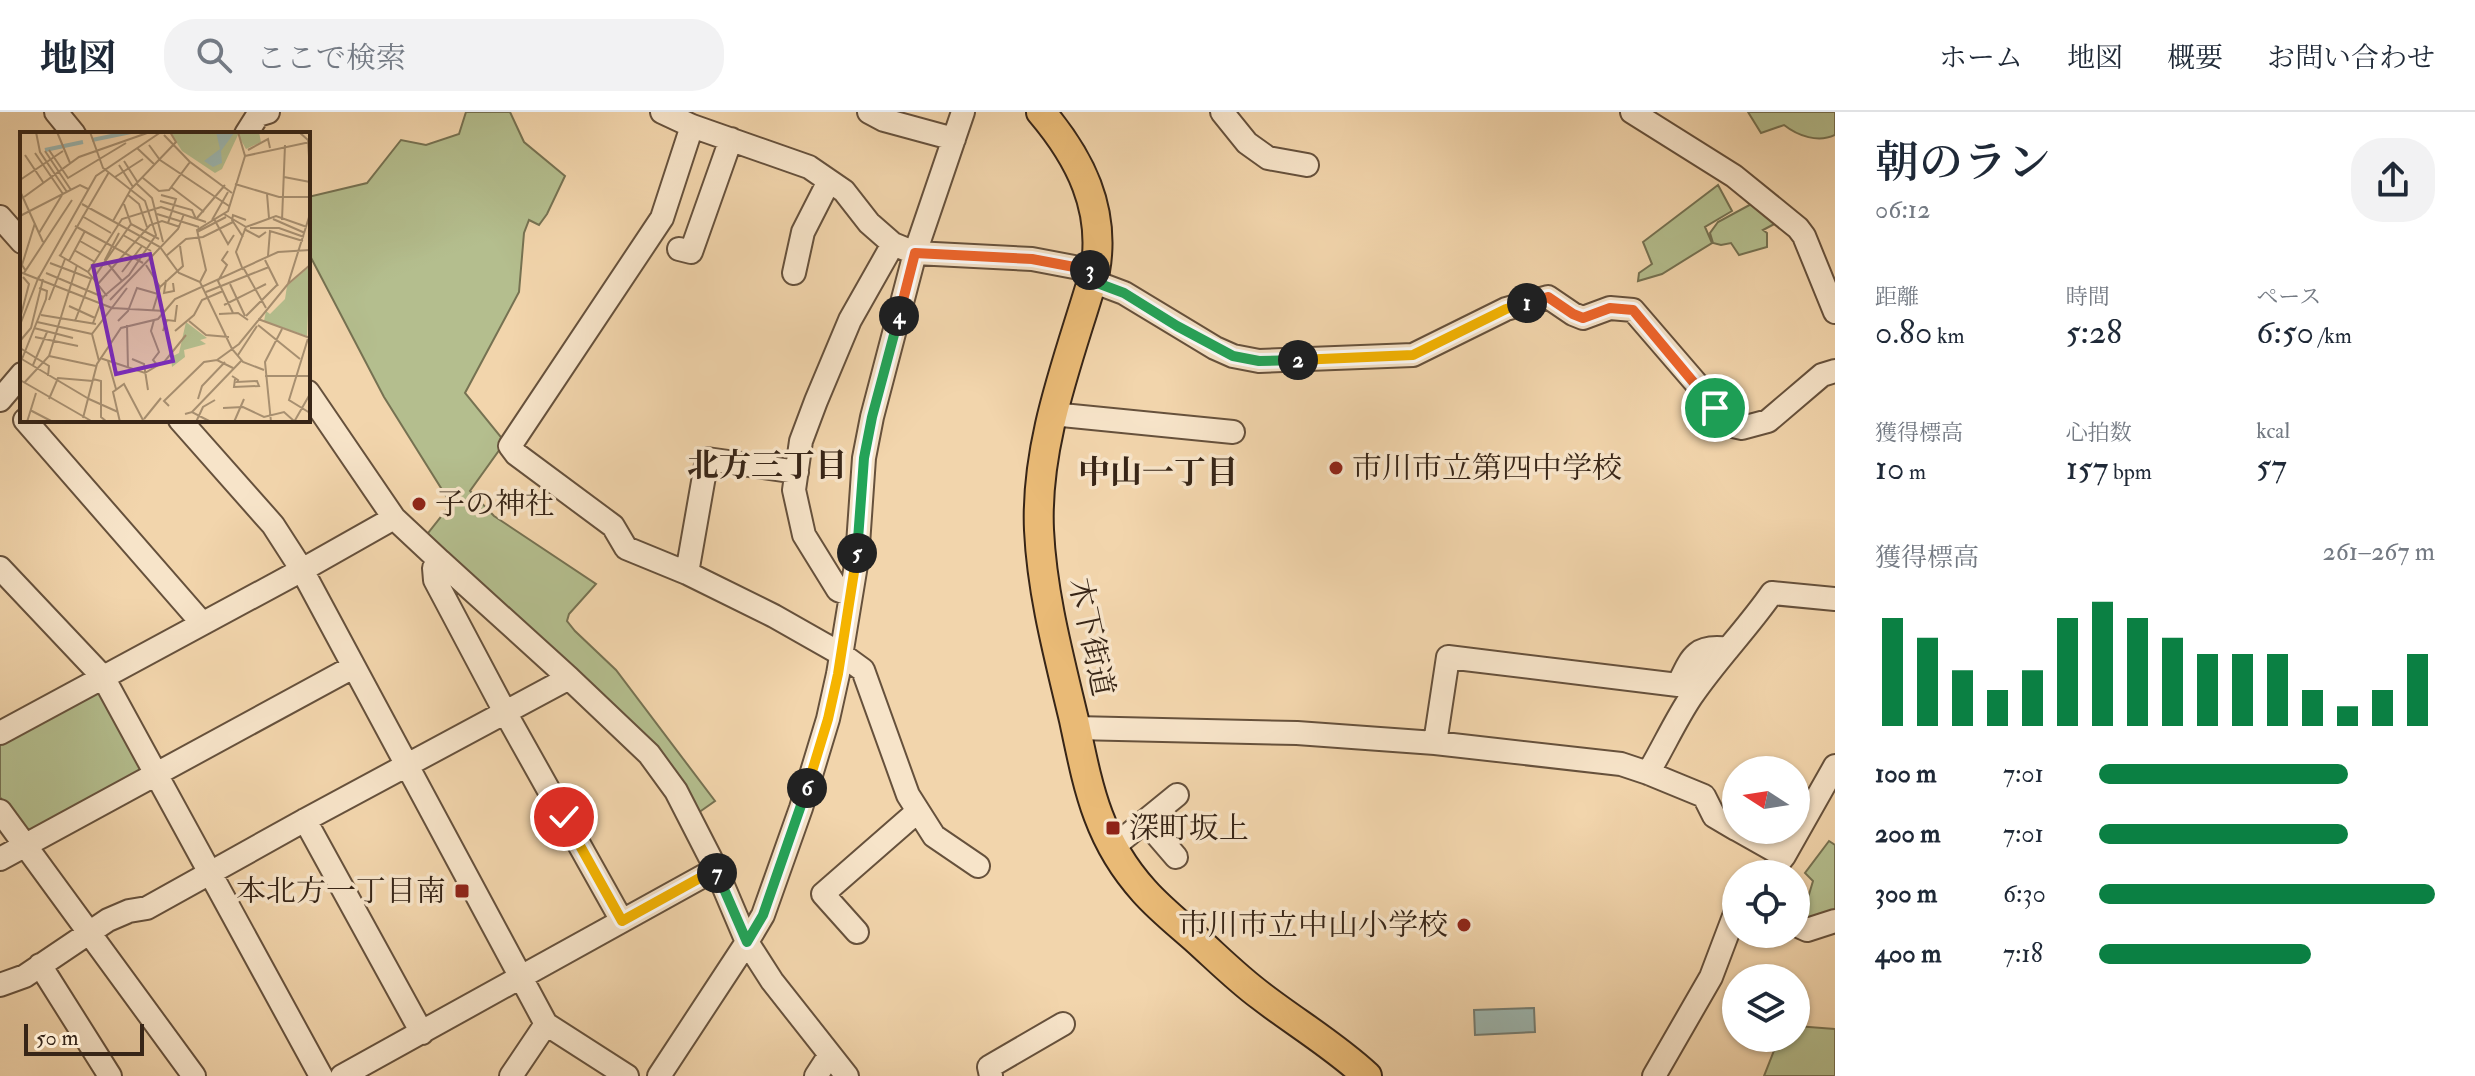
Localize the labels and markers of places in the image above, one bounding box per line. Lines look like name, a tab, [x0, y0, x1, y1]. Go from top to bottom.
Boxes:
pin: 3	[1070, 250, 1110, 290]
pin: 1	[1507, 283, 1547, 323]
pin: 4	[879, 296, 919, 336]
pin: 2	[1278, 340, 1318, 380]
pin	[1681, 374, 1749, 442]
place label: 市川市立第四中学校	[1352, 450, 1622, 487]
marker: 市川市立第四中学校	[1327, 459, 1345, 477]
place label: 子の神社	[435, 486, 555, 523]
marker: 子の神社	[410, 495, 428, 513]
pin: 5	[837, 533, 877, 573]
pin: 6	[787, 768, 827, 808]
pin	[530, 783, 598, 851]
place label: 深町坂上	[1129, 810, 1249, 847]
marker: 深町坂上	[1104, 819, 1122, 837]
pin: 7	[697, 853, 737, 893]
place label: 本北方一丁目南	[236, 873, 446, 910]
marker: 本北方一丁目南	[453, 882, 471, 900]
place label: 市川市立中山小学校	[1178, 907, 1448, 944]
marker: 市川市立中山小学校	[1455, 916, 1473, 934]

